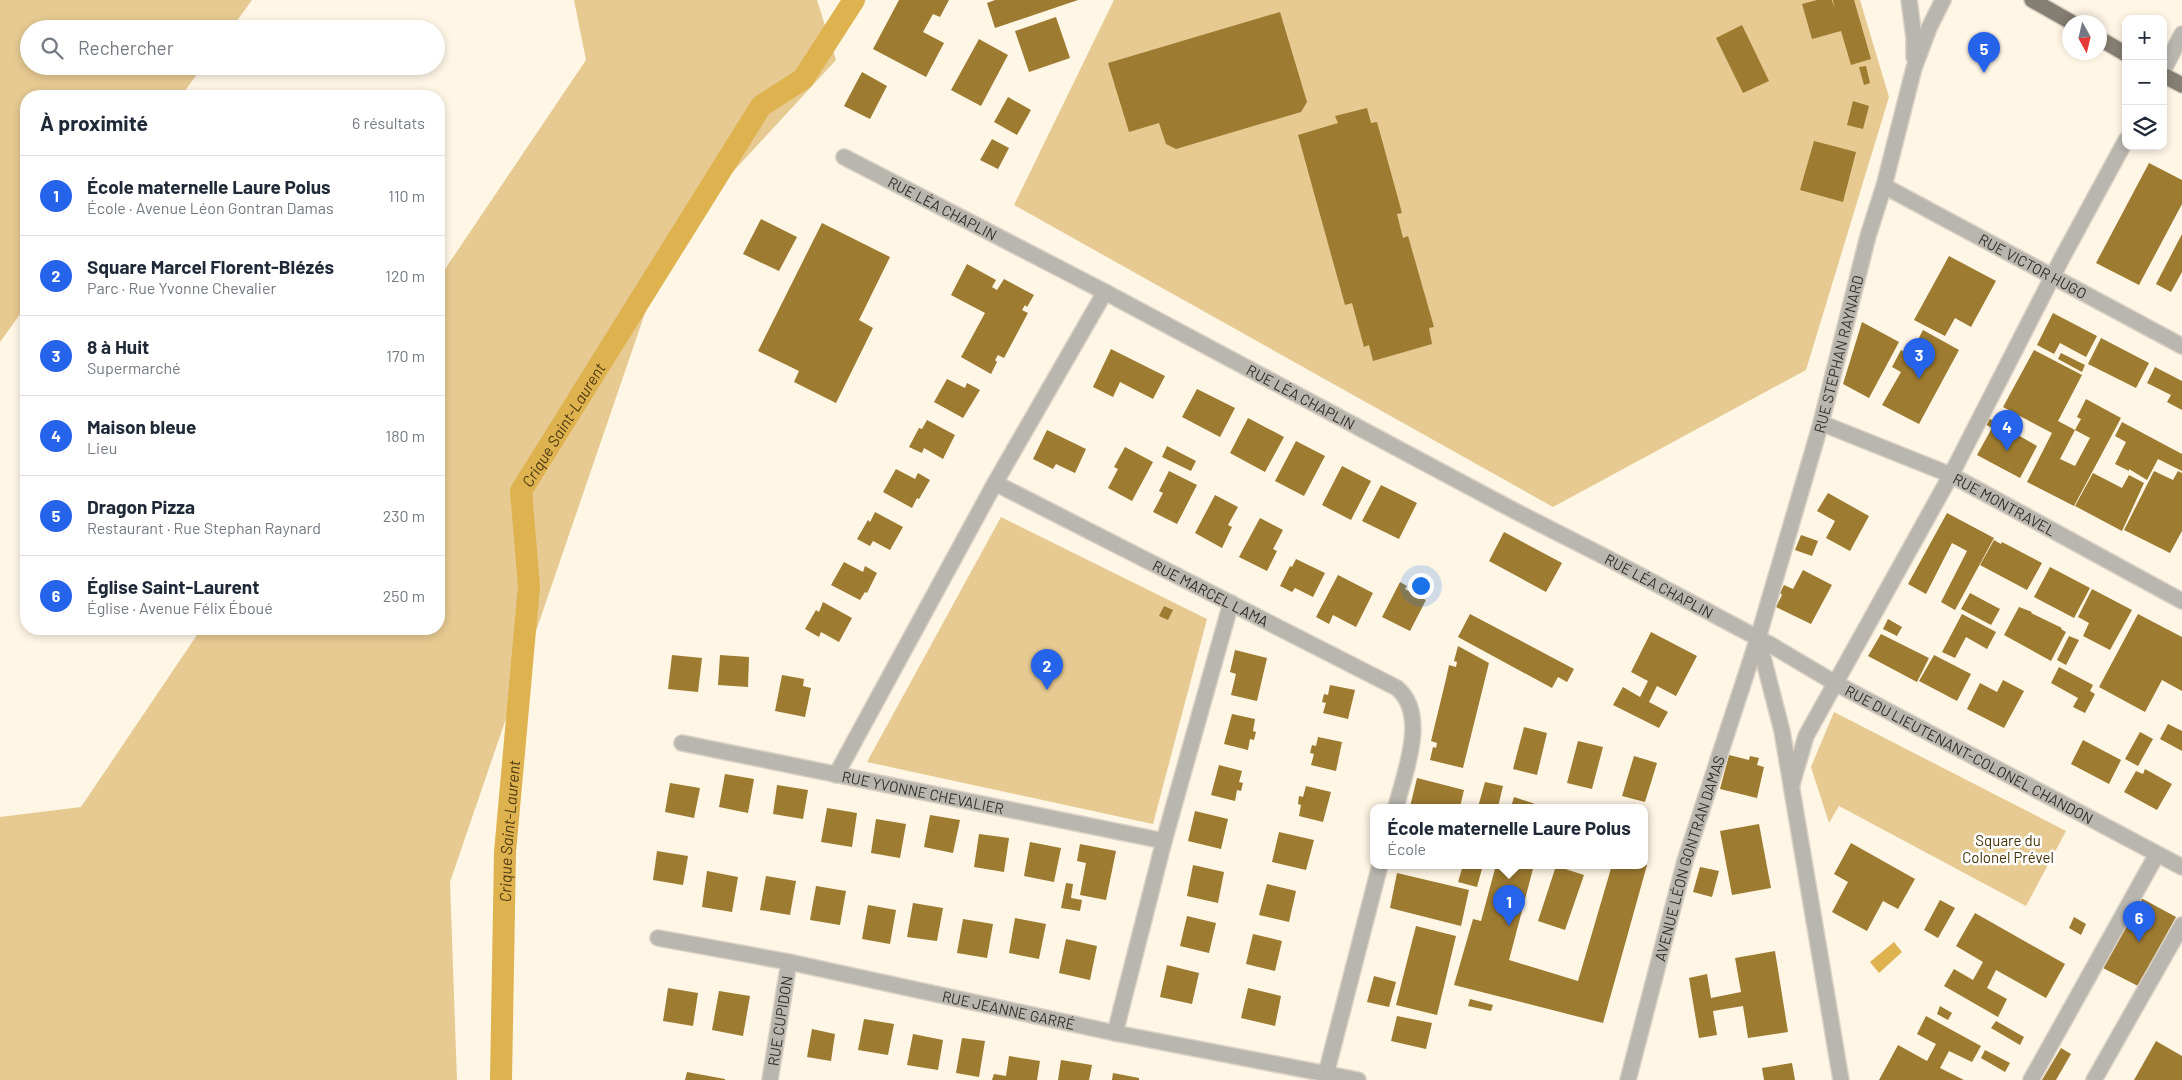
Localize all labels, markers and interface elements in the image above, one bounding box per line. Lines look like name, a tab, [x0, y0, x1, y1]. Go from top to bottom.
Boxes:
north arrow	[2062, 15, 2107, 60]
map controls	[2122, 15, 2167, 150]
button: +	[2122, 15, 2167, 60]
search box	[20, 20, 445, 75]
pin: 5	[1968, 32, 2000, 73]
icon: search	[38, 34, 66, 62]
text: Rechercher	[78, 36, 174, 59]
button: −	[2122, 60, 2167, 105]
button: layers	[2122, 105, 2167, 150]
text: À proximité	[40, 110, 148, 135]
text: 6 résultats	[352, 113, 425, 132]
street label: RUE LÉA CHAPLIN	[885, 172, 1000, 244]
text: École maternelle Laure Polus	[87, 175, 331, 198]
text: 1	[53, 186, 59, 205]
text: 110 m	[388, 186, 425, 205]
text: École · Avenue Léon Gontran Damas	[87, 198, 334, 217]
street label: RUE VICTOR HUGO	[1976, 230, 2090, 302]
text: Square Marcel Florent-Blézés	[87, 255, 334, 278]
text: 2	[52, 266, 60, 285]
text: 120 m	[385, 266, 425, 285]
street label: RUE STEPHAN RAYNARD	[1810, 273, 1867, 435]
text: Parc · Rue Yvonne Chevalier	[87, 278, 276, 297]
text: 8 à Huit	[87, 335, 149, 358]
pin: 3	[1903, 338, 1935, 379]
text: 3	[52, 346, 60, 365]
text: 170 m	[386, 346, 425, 365]
text: Supermarché	[87, 358, 181, 377]
water label: Crique Saint-Laurent	[517, 359, 608, 490]
street label: RUE LÉA CHAPLIN	[1244, 360, 1358, 433]
pin: 4	[1991, 410, 2023, 451]
text: Maison bleue	[87, 415, 196, 438]
text: 4	[51, 426, 61, 445]
text: 180 m	[386, 426, 425, 445]
text: Lieu	[87, 438, 117, 457]
street label: RUE MONTRAVEL	[1950, 469, 2059, 539]
text: Dragon Pizza	[87, 495, 195, 518]
text: 5	[52, 506, 60, 525]
text: 230 m	[383, 506, 425, 525]
text: Restaurant · Rue Stephan Raynard	[87, 518, 321, 537]
street label: RUE LÉA CHAPLIN	[1602, 549, 1717, 622]
street label: RUE MARCEL LAMA	[1150, 556, 1272, 630]
your location	[1408, 573, 1434, 599]
text: Église Saint-Laurent	[87, 575, 259, 598]
text: 6	[52, 586, 60, 605]
text: 250 m	[383, 586, 425, 605]
text: Église · Avenue Félix Éboué	[87, 598, 273, 617]
pin: 2	[1031, 649, 1063, 690]
street label: RUE DU LIEUTENANT-COLONEL CHANDON	[1842, 681, 2096, 827]
street label: AVENUE LÉON GONTRAN DAMAS	[1650, 753, 1728, 963]
water label: Crique Saint-Laurent	[495, 759, 523, 902]
street label: RUE YVONNE CHEVALIER	[841, 767, 1006, 817]
popup	[1370, 804, 1648, 869]
text: École maternelle Laure Polus	[1387, 816, 1631, 839]
park label: Square du Colonel Prével	[1962, 831, 2054, 866]
text: École	[1387, 839, 1426, 858]
pin: 1	[1493, 885, 1525, 926]
pin: 6	[2123, 901, 2155, 942]
street label: RUE CUPIDON	[763, 974, 796, 1067]
street label: RUE JEANNE GARRÉ	[941, 987, 1077, 1033]

